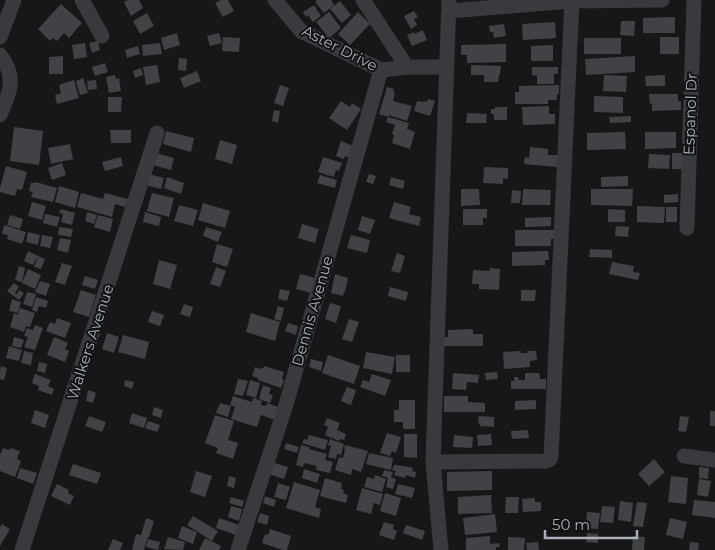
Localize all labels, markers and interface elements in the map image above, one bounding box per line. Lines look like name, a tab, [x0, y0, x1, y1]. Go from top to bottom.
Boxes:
street label: Aster Drive	[299, 21, 381, 75]
street label: Espanol Dr	[679, 73, 701, 155]
street label: Dennis Avenue	[287, 254, 337, 368]
street label: Walkers Avenue	[62, 282, 118, 402]
scale bar	[545, 508, 638, 540]
text: 50 m	[552, 515, 590, 534]

